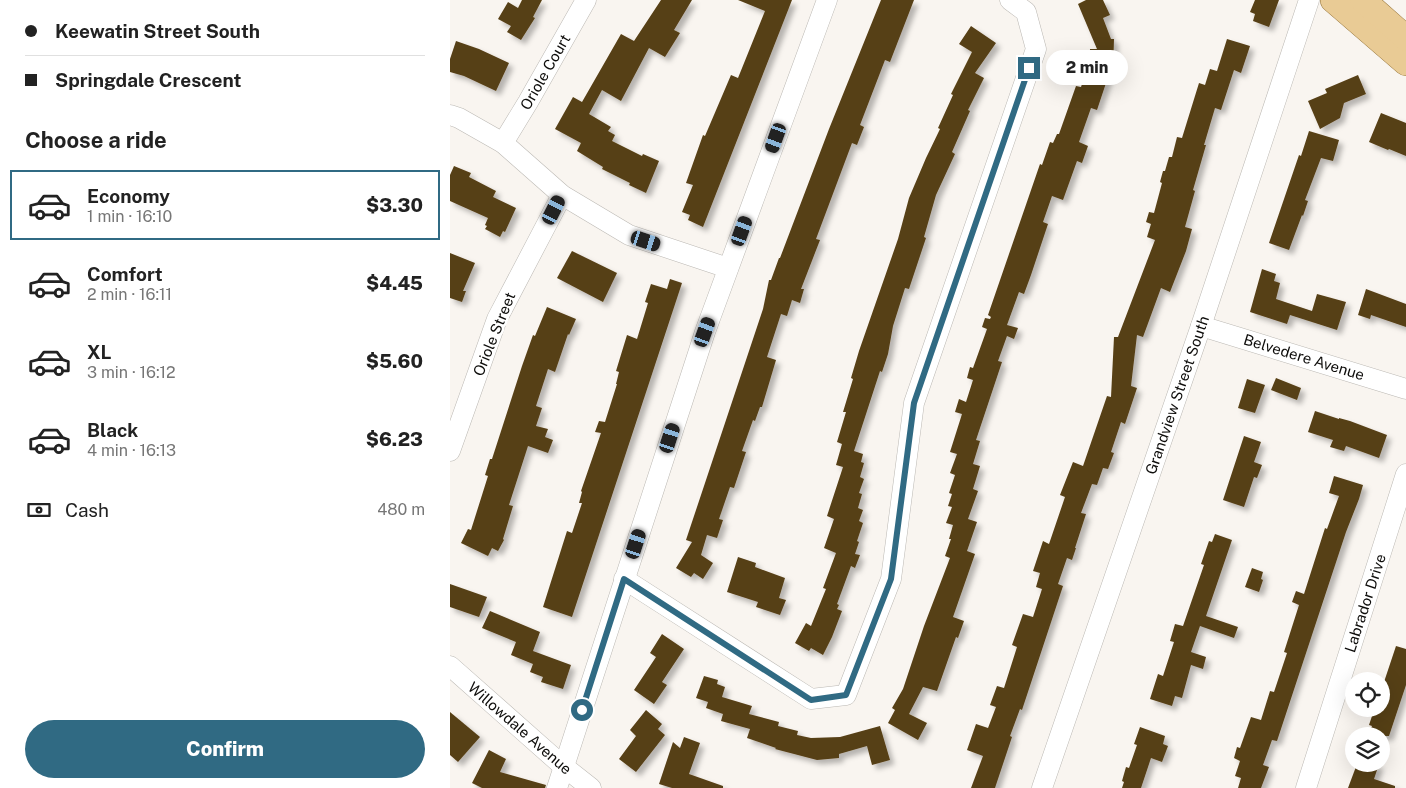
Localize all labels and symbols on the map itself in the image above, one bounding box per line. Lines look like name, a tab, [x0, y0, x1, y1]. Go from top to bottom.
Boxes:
street label: Oriole Court	[517, 31, 573, 113]
callout: 2 min	[1046, 50, 1129, 86]
route end	[1018, 57, 1040, 79]
car	[763, 121, 788, 155]
car	[540, 193, 567, 227]
car	[729, 214, 754, 248]
car	[629, 229, 662, 253]
street label: Oriole Street	[469, 289, 519, 378]
street label: Grandview Street South	[1142, 313, 1212, 477]
car	[692, 315, 717, 349]
street label: Belvedere Avenue	[1241, 331, 1367, 383]
car	[658, 421, 681, 455]
car	[624, 527, 647, 561]
street label: Labrador Drive	[1341, 552, 1389, 654]
street label: Willowdale Avenue	[465, 678, 575, 778]
route start	[571, 699, 593, 721]

